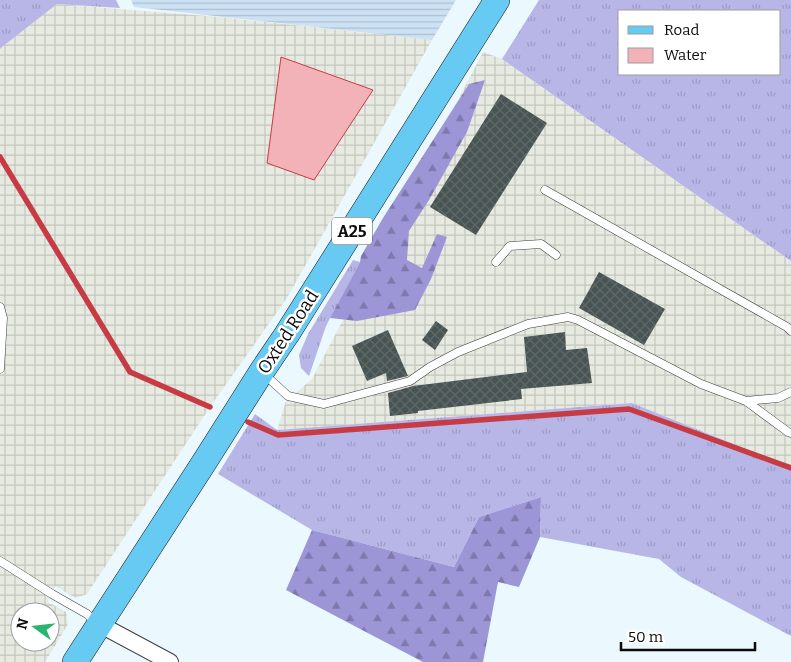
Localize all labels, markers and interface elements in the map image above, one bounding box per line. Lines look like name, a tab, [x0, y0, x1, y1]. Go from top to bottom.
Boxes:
legend	[618, 10, 781, 75]
text: Road	[664, 21, 699, 39]
text: Water	[664, 46, 707, 64]
road number: A25	[332, 218, 372, 245]
street label: Oxted Road	[253, 286, 323, 378]
north arrow	[10, 602, 60, 652]
text: N	[13, 616, 33, 631]
scale bar	[621, 620, 755, 652]
text: 50 m	[628, 628, 664, 646]

